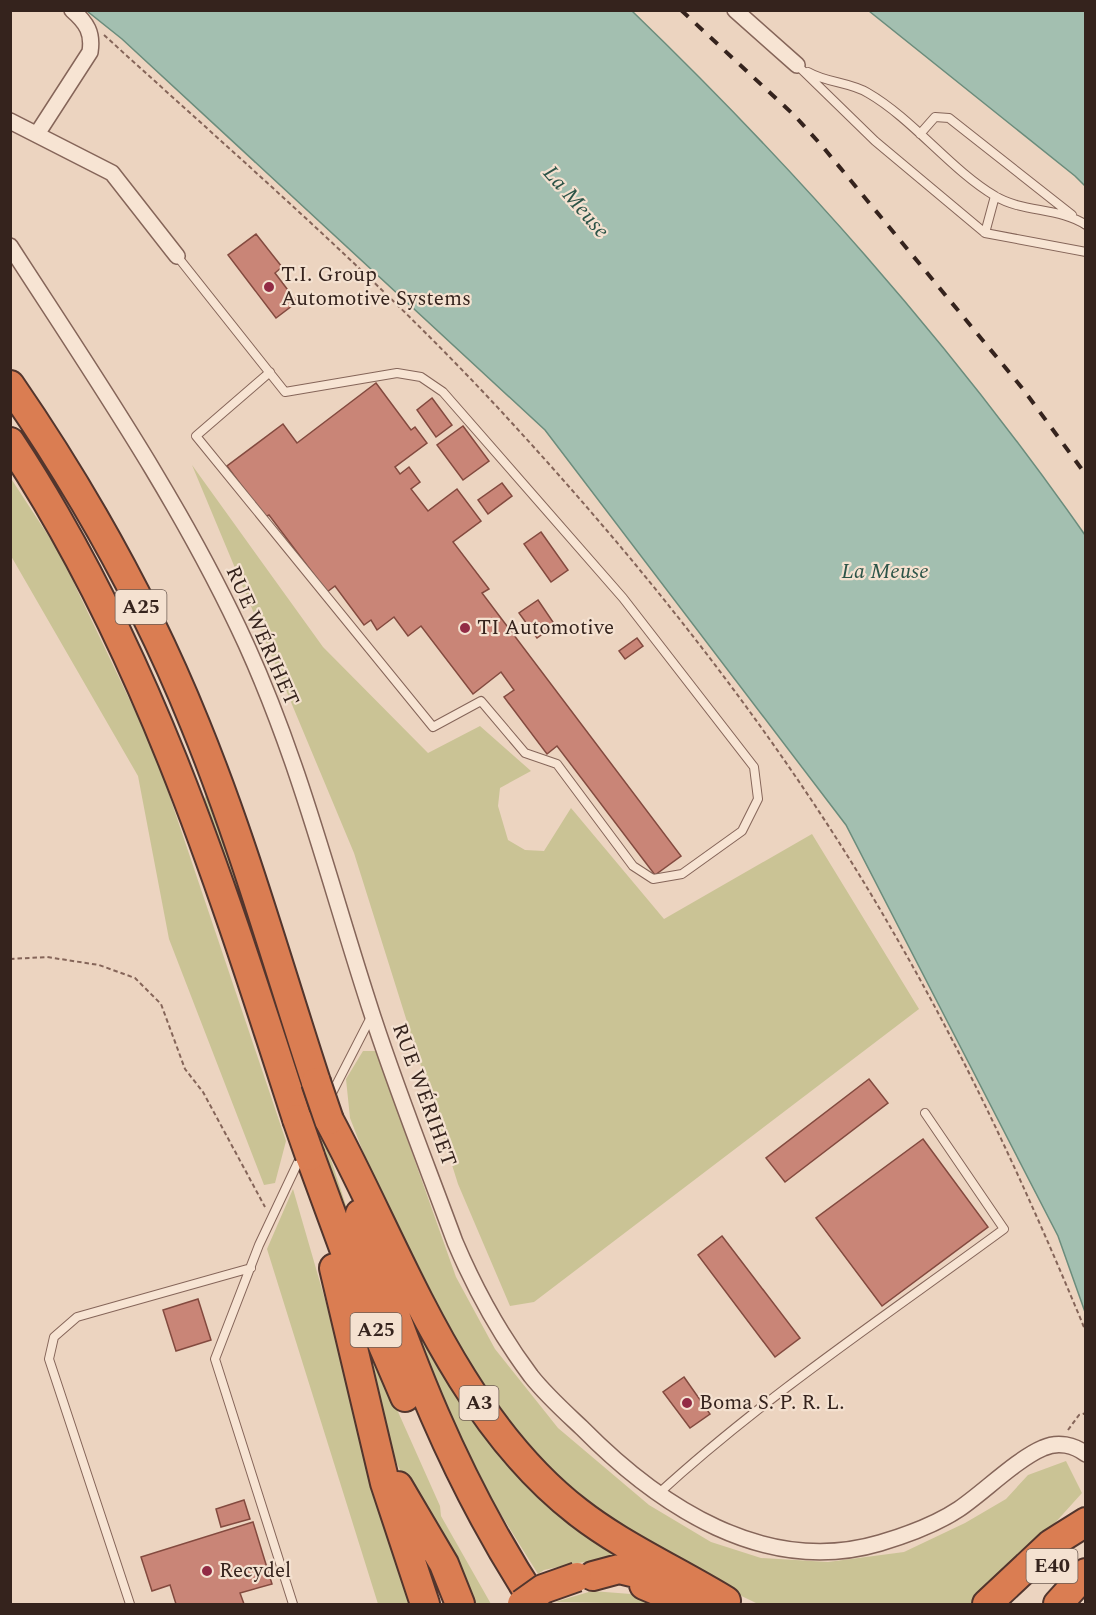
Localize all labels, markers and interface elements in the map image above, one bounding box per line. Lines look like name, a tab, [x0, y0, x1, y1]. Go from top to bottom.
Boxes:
water label: La Meuse	[535, 158, 617, 246]
place label: T.I. Group Automotive Systems	[281, 259, 471, 315]
marker: T.I. Group Automotive Systems	[262, 280, 276, 294]
water label: La Meuse	[841, 555, 929, 588]
street label: RUE WÉRIHET	[217, 561, 307, 711]
road number: A25	[116, 590, 166, 624]
place label: TI Automotive	[477, 612, 614, 644]
marker: TI Automotive	[458, 621, 472, 635]
street label: RUE WÉRIHET	[383, 1019, 465, 1171]
road number: A25	[350, 1313, 401, 1347]
road number: A3	[460, 1386, 498, 1420]
place label: Boma S. P. R. L.	[699, 1387, 844, 1419]
marker: Boma S. P. R. L.	[680, 1396, 694, 1410]
road number: E40	[1026, 1549, 1078, 1583]
place label: Recydel	[219, 1555, 291, 1587]
marker: Recydel	[200, 1564, 214, 1578]

